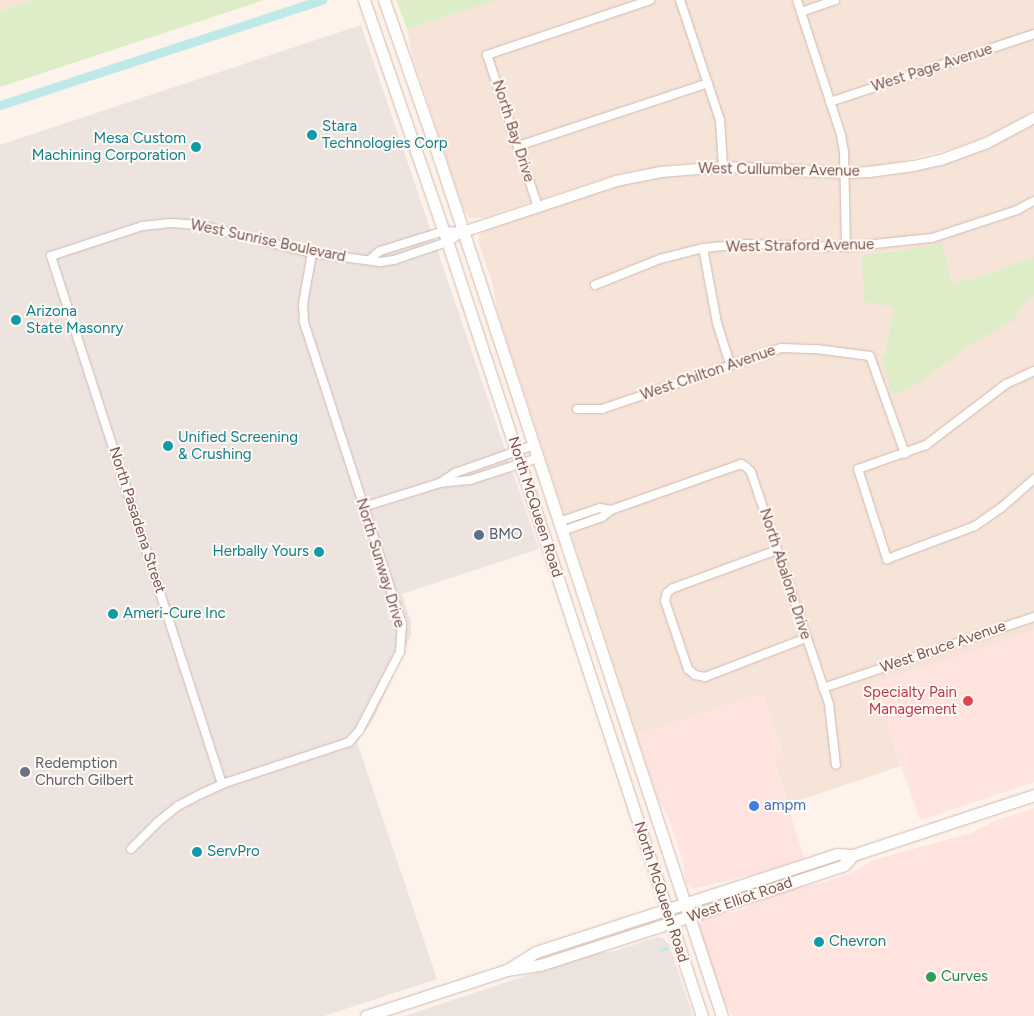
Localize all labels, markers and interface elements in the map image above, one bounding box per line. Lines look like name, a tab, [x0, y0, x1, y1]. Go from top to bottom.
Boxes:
street label: West Page Avenue	[869, 40, 995, 96]
street label: North Bay Drive	[488, 78, 538, 184]
place label: Stara Technologies Corp	[322, 117, 448, 152]
place label: Mesa Custom Machining Corporation	[32, 129, 186, 164]
marker: Stara Technologies Corp	[306, 129, 318, 141]
marker: Mesa Custom Machining Corporation	[190, 141, 202, 153]
street label: West Cullumber Avenue	[698, 160, 860, 180]
street label: West Sunrise Boulevard	[189, 216, 347, 266]
street label: West Straford Avenue	[726, 236, 874, 256]
place label: Arizona State Masonry	[26, 302, 123, 337]
marker: Arizona State Masonry	[10, 314, 22, 326]
street label: West Chilton Avenue	[638, 341, 778, 405]
place label: Unified Screening & Crushing	[178, 428, 298, 463]
street label: North McQueen Road	[504, 434, 566, 580]
marker: Unified Screening & Crushing	[162, 440, 174, 452]
street label: North Pasadena Street	[105, 445, 169, 595]
street label: North Sunway Drive	[352, 496, 408, 630]
street label: North Abalone Drive	[755, 506, 815, 642]
place label: BMO	[489, 526, 522, 544]
marker: BMO	[473, 529, 485, 541]
place label: Herbally Yours	[213, 543, 309, 561]
marker: Herbally Yours	[313, 546, 325, 558]
place label: Ameri-Cure Inc	[123, 605, 226, 623]
marker: Ameri-Cure Inc	[107, 608, 119, 620]
street label: West Bruce Avenue	[878, 617, 1008, 677]
place label: Specialty Pain Management	[863, 683, 957, 718]
marker: Specialty Pain Management	[961, 694, 975, 708]
place label: Redemption Church Gilbert	[35, 754, 134, 789]
marker: Redemption Church Gilbert	[19, 766, 31, 778]
place label: ampm	[764, 797, 806, 815]
marker: ampm	[748, 800, 760, 812]
street label: North McQueen Road	[630, 819, 692, 965]
place label: ServPro	[207, 843, 260, 861]
marker: ServPro	[191, 846, 203, 858]
street label: West Elliot Road	[685, 874, 795, 926]
place label: Chevron	[829, 933, 886, 951]
marker: Chevron	[813, 936, 825, 948]
place label: Curves	[941, 968, 988, 986]
marker: Curves	[925, 971, 937, 983]

